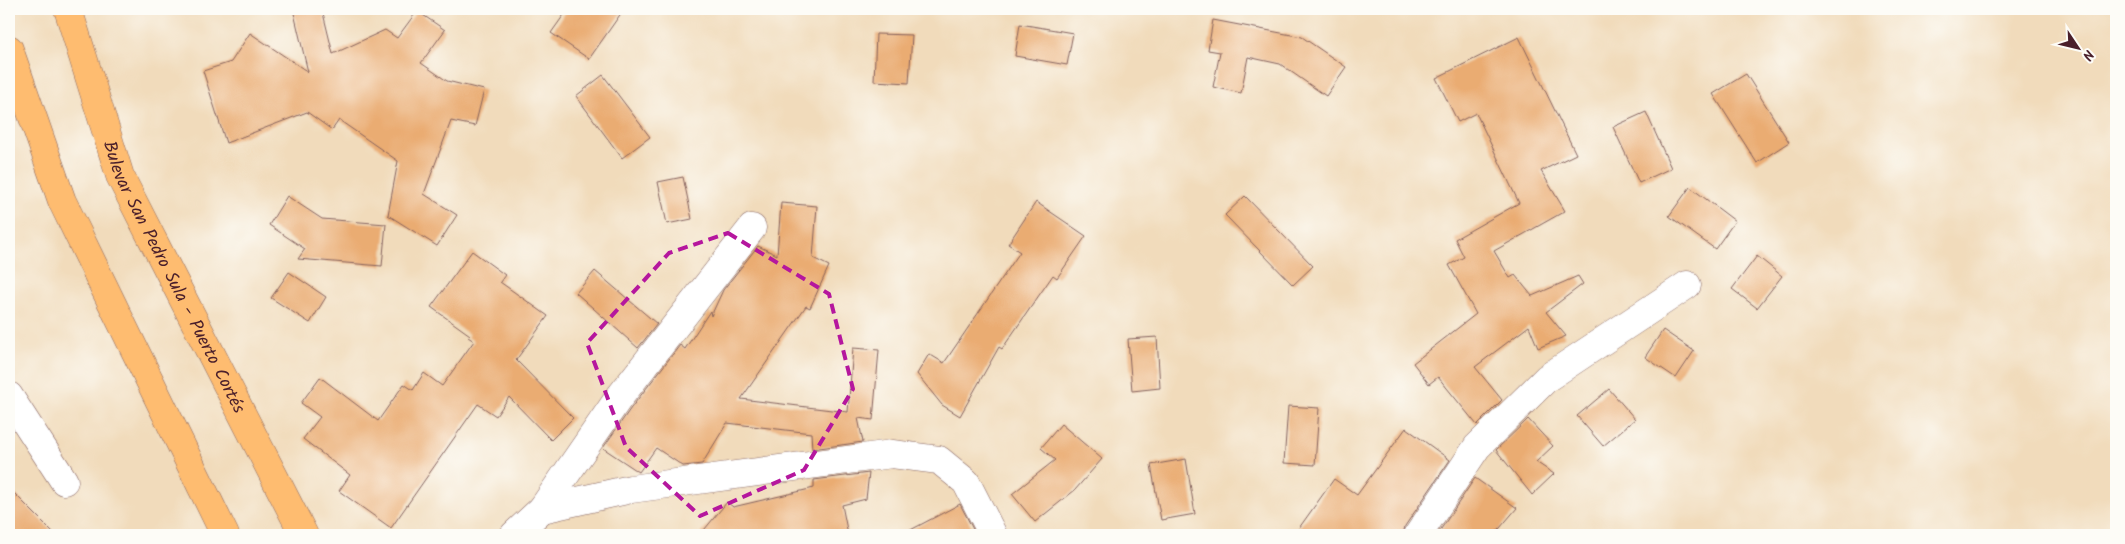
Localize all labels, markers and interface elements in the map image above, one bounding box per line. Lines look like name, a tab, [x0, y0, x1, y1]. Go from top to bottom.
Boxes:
north arrow	[2052, 22, 2102, 72]
text: N	[2076, 45, 2099, 65]
street label: Bulevar San Pedro Sula - Puerto Cortés	[94, 137, 252, 419]

